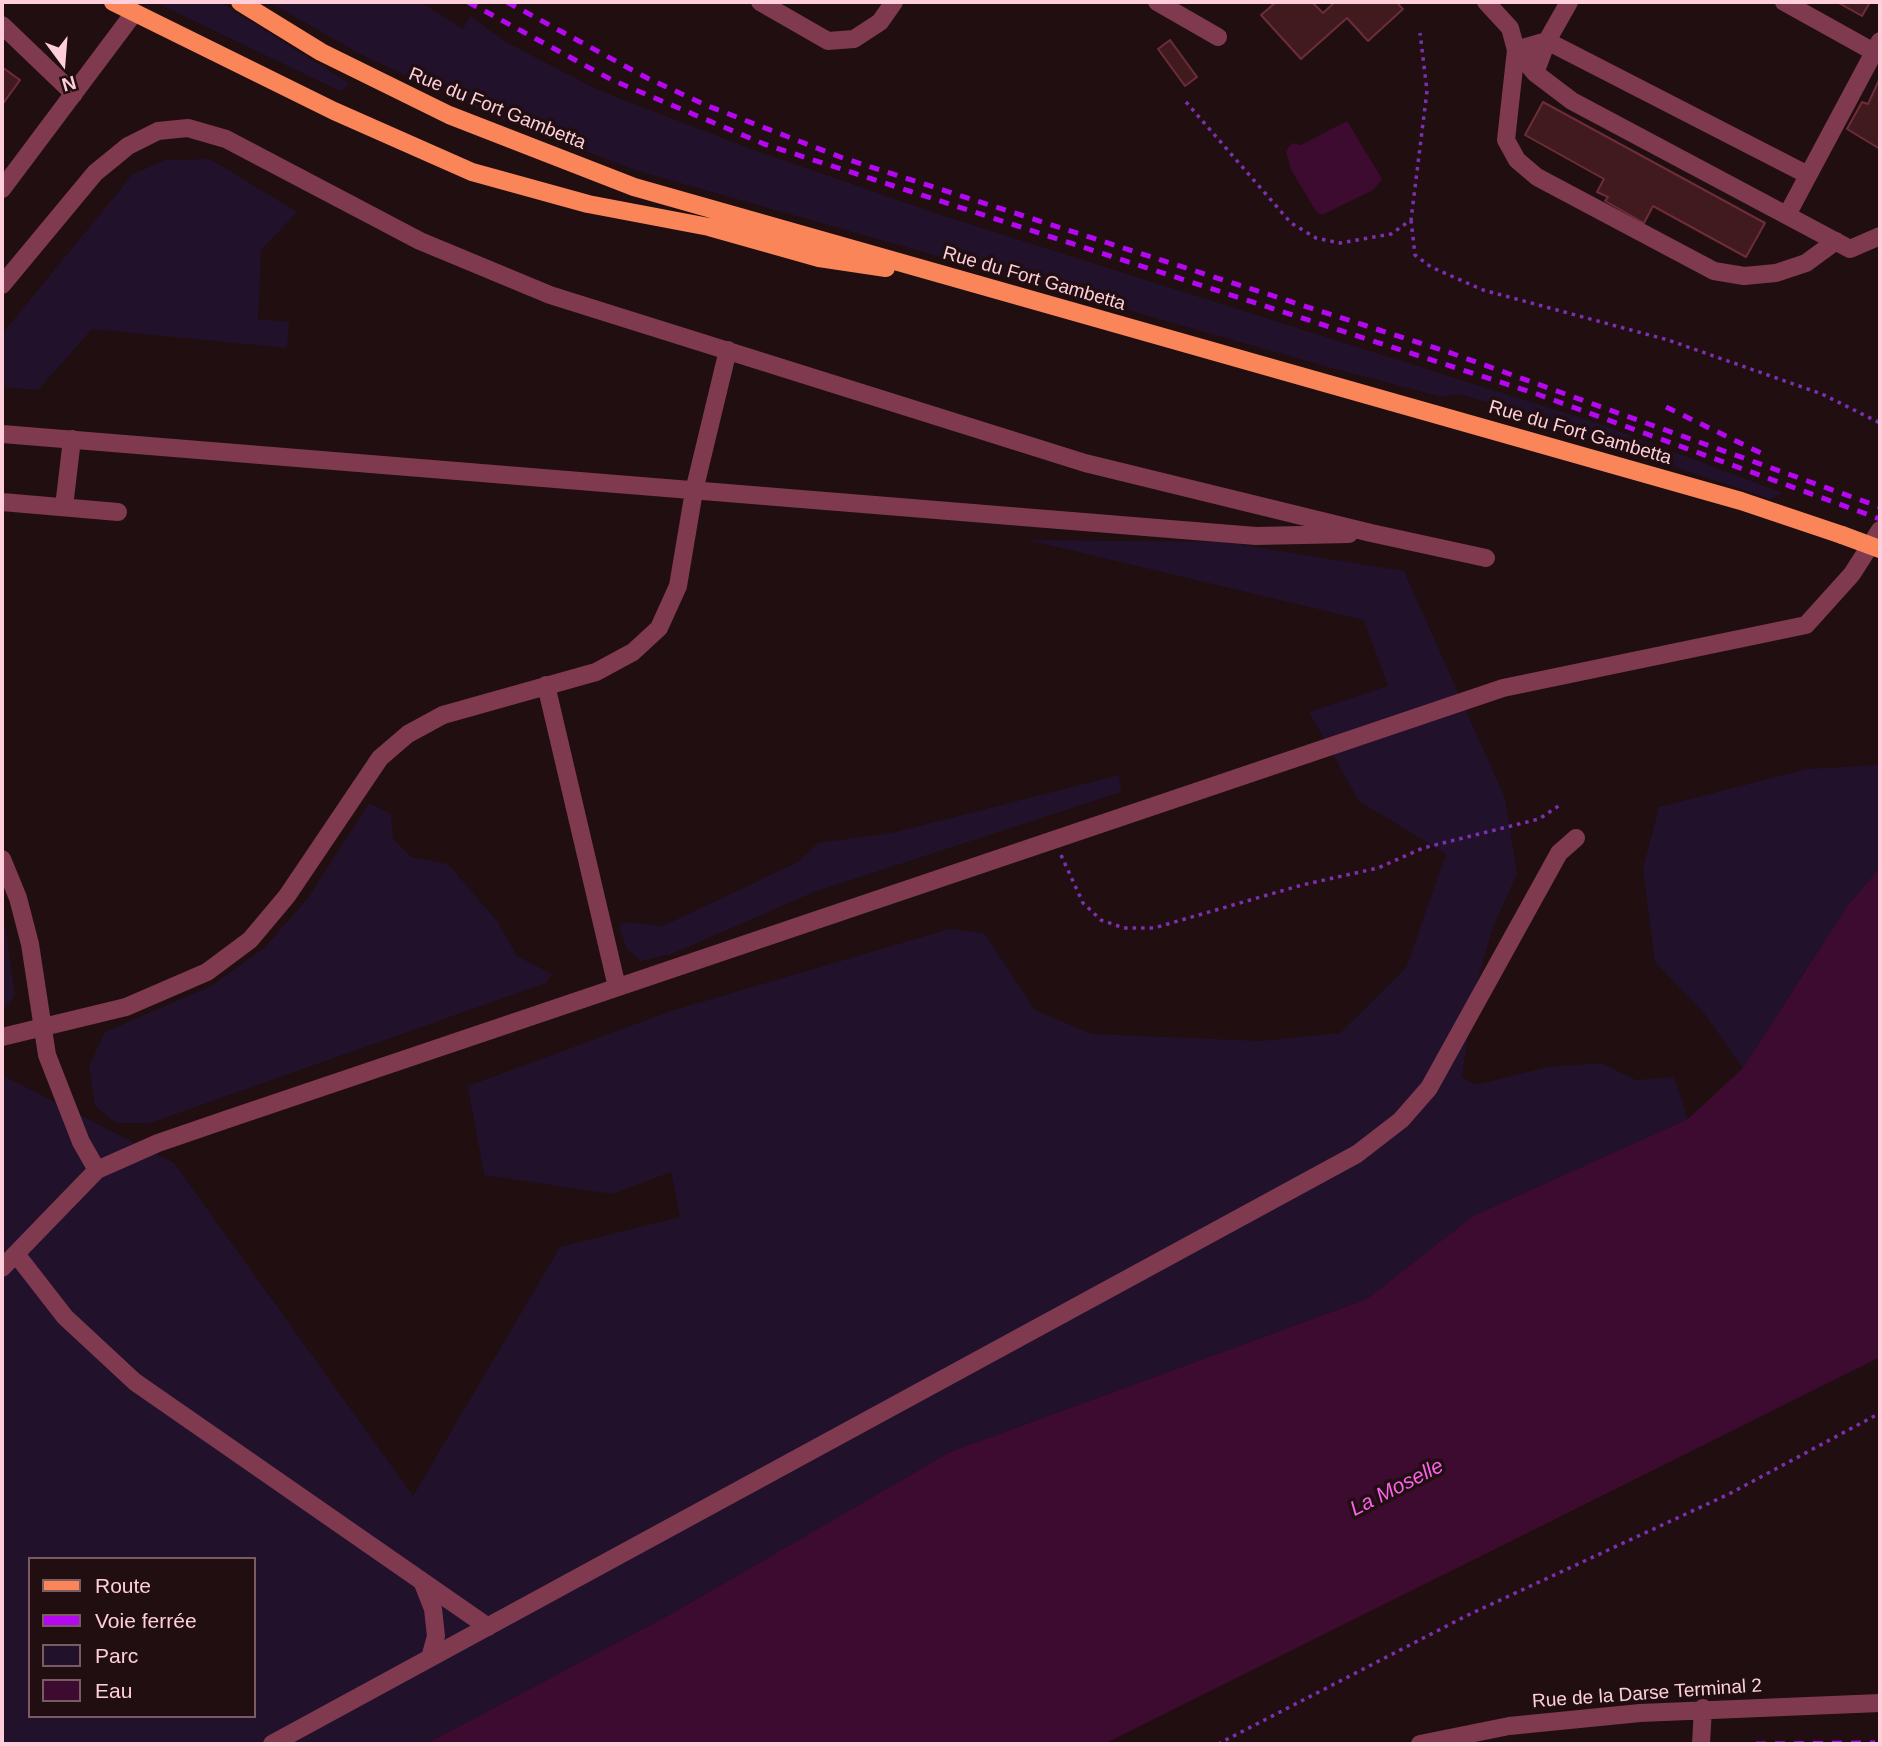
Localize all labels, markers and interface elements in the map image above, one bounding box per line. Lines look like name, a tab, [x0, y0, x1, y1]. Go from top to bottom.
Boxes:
north arrow	[28, 28, 98, 98]
street label: Rue du Fort Gambetta	[405, 63, 589, 155]
text: N	[59, 72, 78, 96]
street label: Rue du Fort Gambetta	[940, 242, 1128, 316]
street label: Rue du Fort Gambetta	[1486, 396, 1674, 470]
water label: La Moselle	[1346, 1454, 1448, 1522]
legend	[28, 1557, 256, 1718]
text: Route	[95, 1574, 151, 1597]
text: Voie ferrée	[95, 1609, 197, 1632]
text: Parc	[95, 1644, 138, 1667]
street label: Rue de la Darse Terminal 2	[1531, 1675, 1763, 1713]
text: Eau	[95, 1679, 132, 1702]

